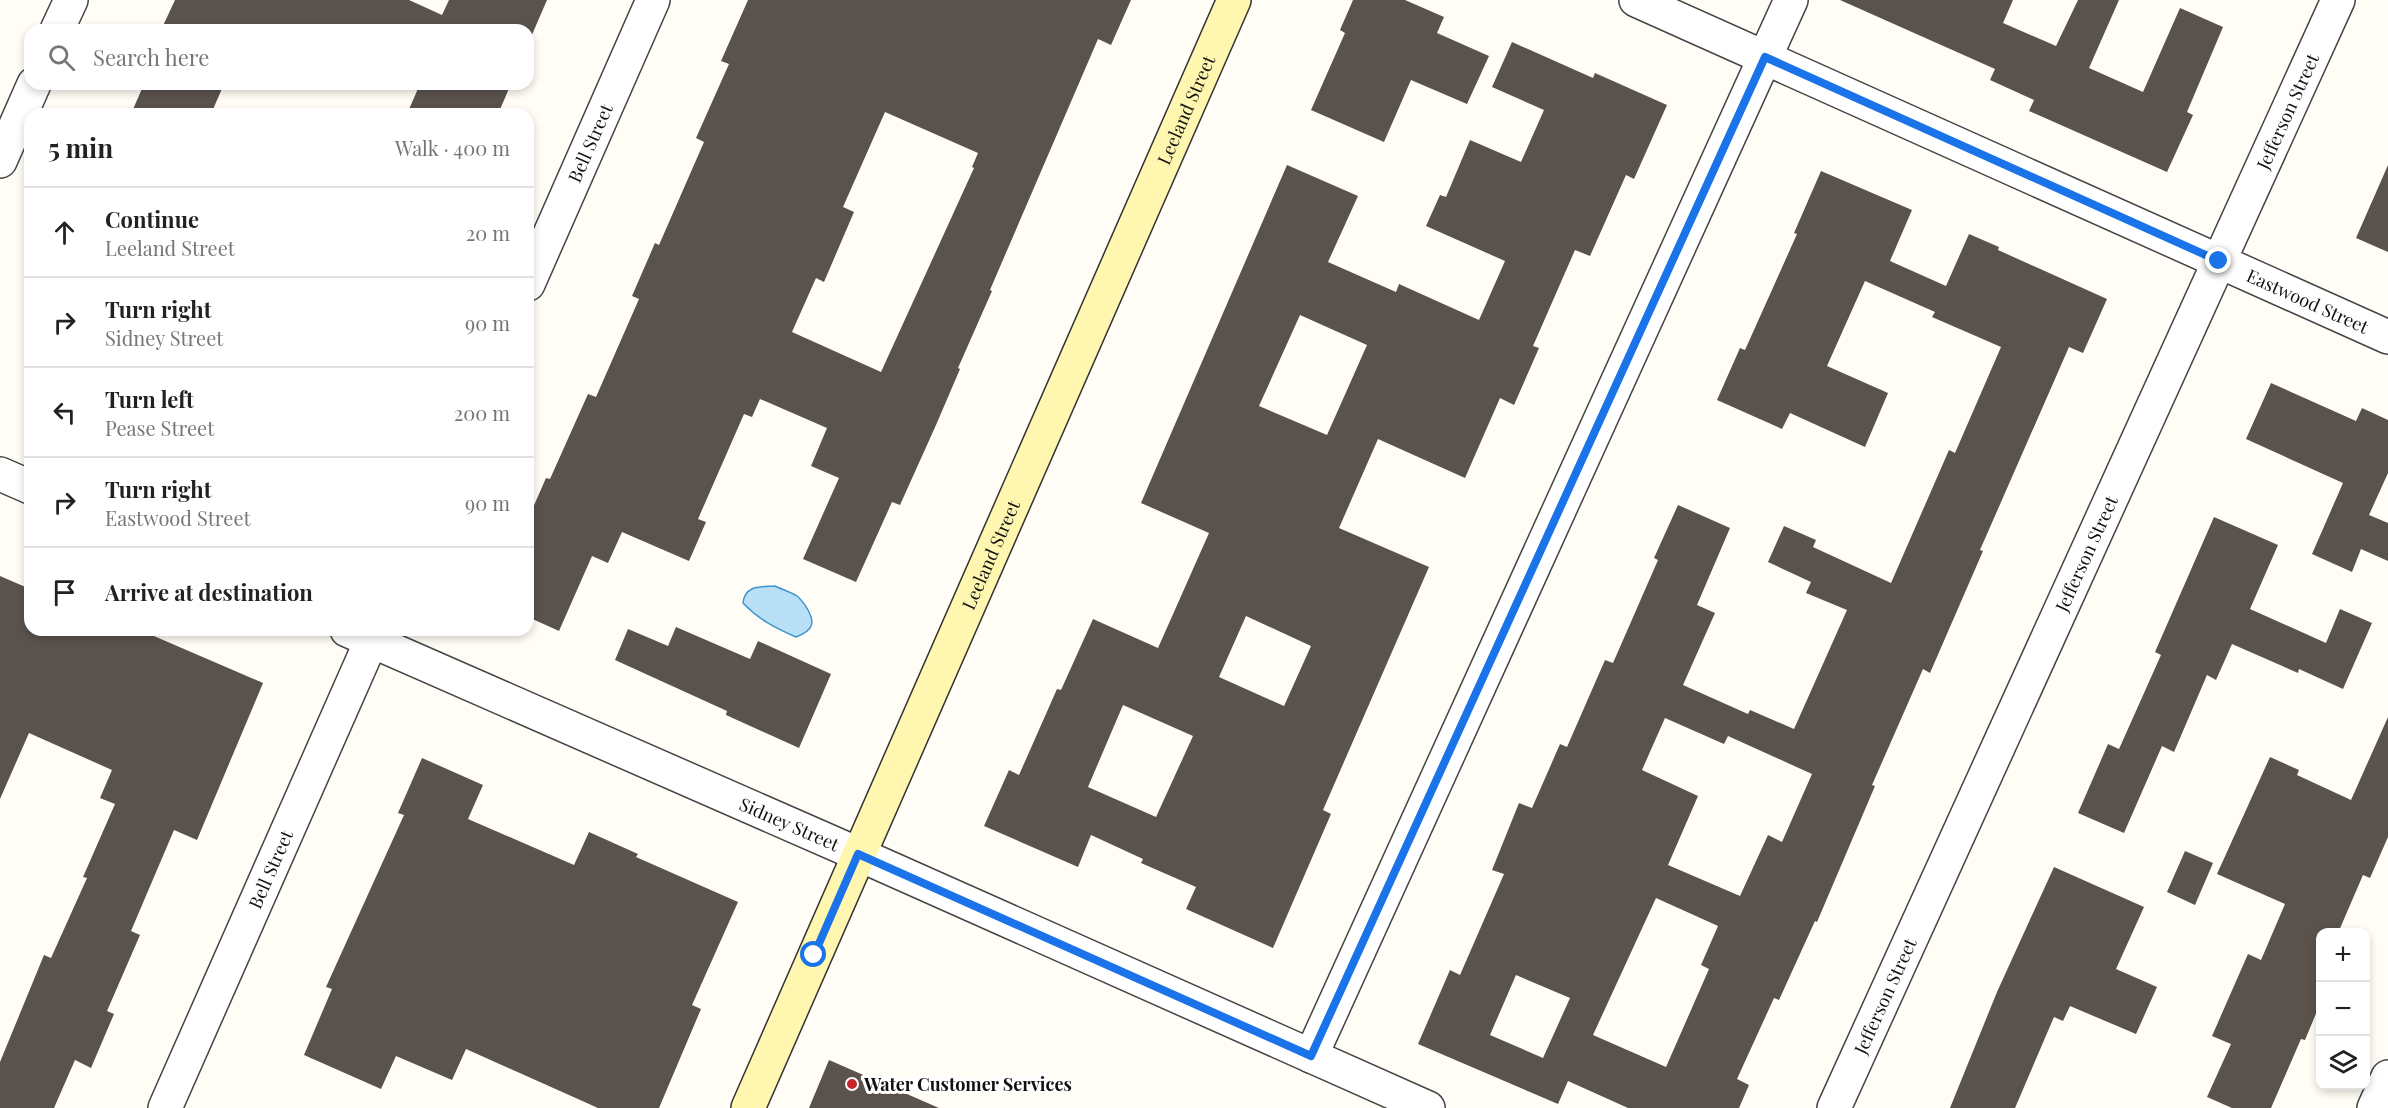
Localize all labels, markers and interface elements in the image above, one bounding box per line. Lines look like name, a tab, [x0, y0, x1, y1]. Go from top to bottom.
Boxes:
search box	[24, 24, 534, 90]
icon: search	[45, 41, 78, 74]
text: Search here	[93, 42, 209, 72]
street label: Jefferson Street	[2250, 49, 2324, 174]
street label: Leeland Street	[1151, 51, 1221, 168]
street label: Bell Street	[562, 99, 618, 186]
text: 5 min	[48, 130, 113, 165]
text: Walk · 400 m	[395, 134, 510, 161]
text: Continue	[105, 204, 199, 234]
icon: ahead	[48, 216, 81, 249]
text: 20 m	[466, 219, 510, 246]
text: Leeland Street	[105, 234, 235, 261]
route end	[2205, 247, 2231, 273]
street label: Eastwood Street	[2243, 263, 2373, 339]
text: Turn right	[105, 294, 211, 324]
icon: right	[48, 306, 81, 339]
text: 90 m	[465, 309, 510, 336]
text: Sidney Street	[105, 324, 223, 351]
text: Turn left	[105, 384, 194, 414]
icon: left	[48, 396, 81, 429]
text: 200 m	[454, 399, 510, 426]
text: Pease Street	[105, 414, 214, 441]
text: Turn right	[105, 474, 211, 504]
icon: right	[48, 486, 81, 519]
text: 90 m	[465, 489, 510, 516]
street label: Jefferson Street	[2049, 491, 2123, 616]
street label: Leeland Street	[956, 496, 1025, 613]
text: Eastwood Street	[105, 504, 251, 531]
icon: arrive	[48, 576, 81, 609]
text: Arrive at destination	[105, 577, 313, 607]
street label: Sidney Street	[736, 792, 844, 857]
street label: Bell Street	[243, 826, 298, 912]
map controls	[2316, 928, 2370, 1090]
button: +	[2316, 928, 2370, 982]
street label: Jefferson Street	[1848, 934, 1922, 1059]
route start	[800, 941, 826, 967]
button: −	[2316, 982, 2370, 1036]
button: layers	[2316, 1036, 2370, 1090]
place label: Water Customer Services	[863, 1072, 1072, 1096]
marker: Water Customer Services	[845, 1077, 859, 1091]

